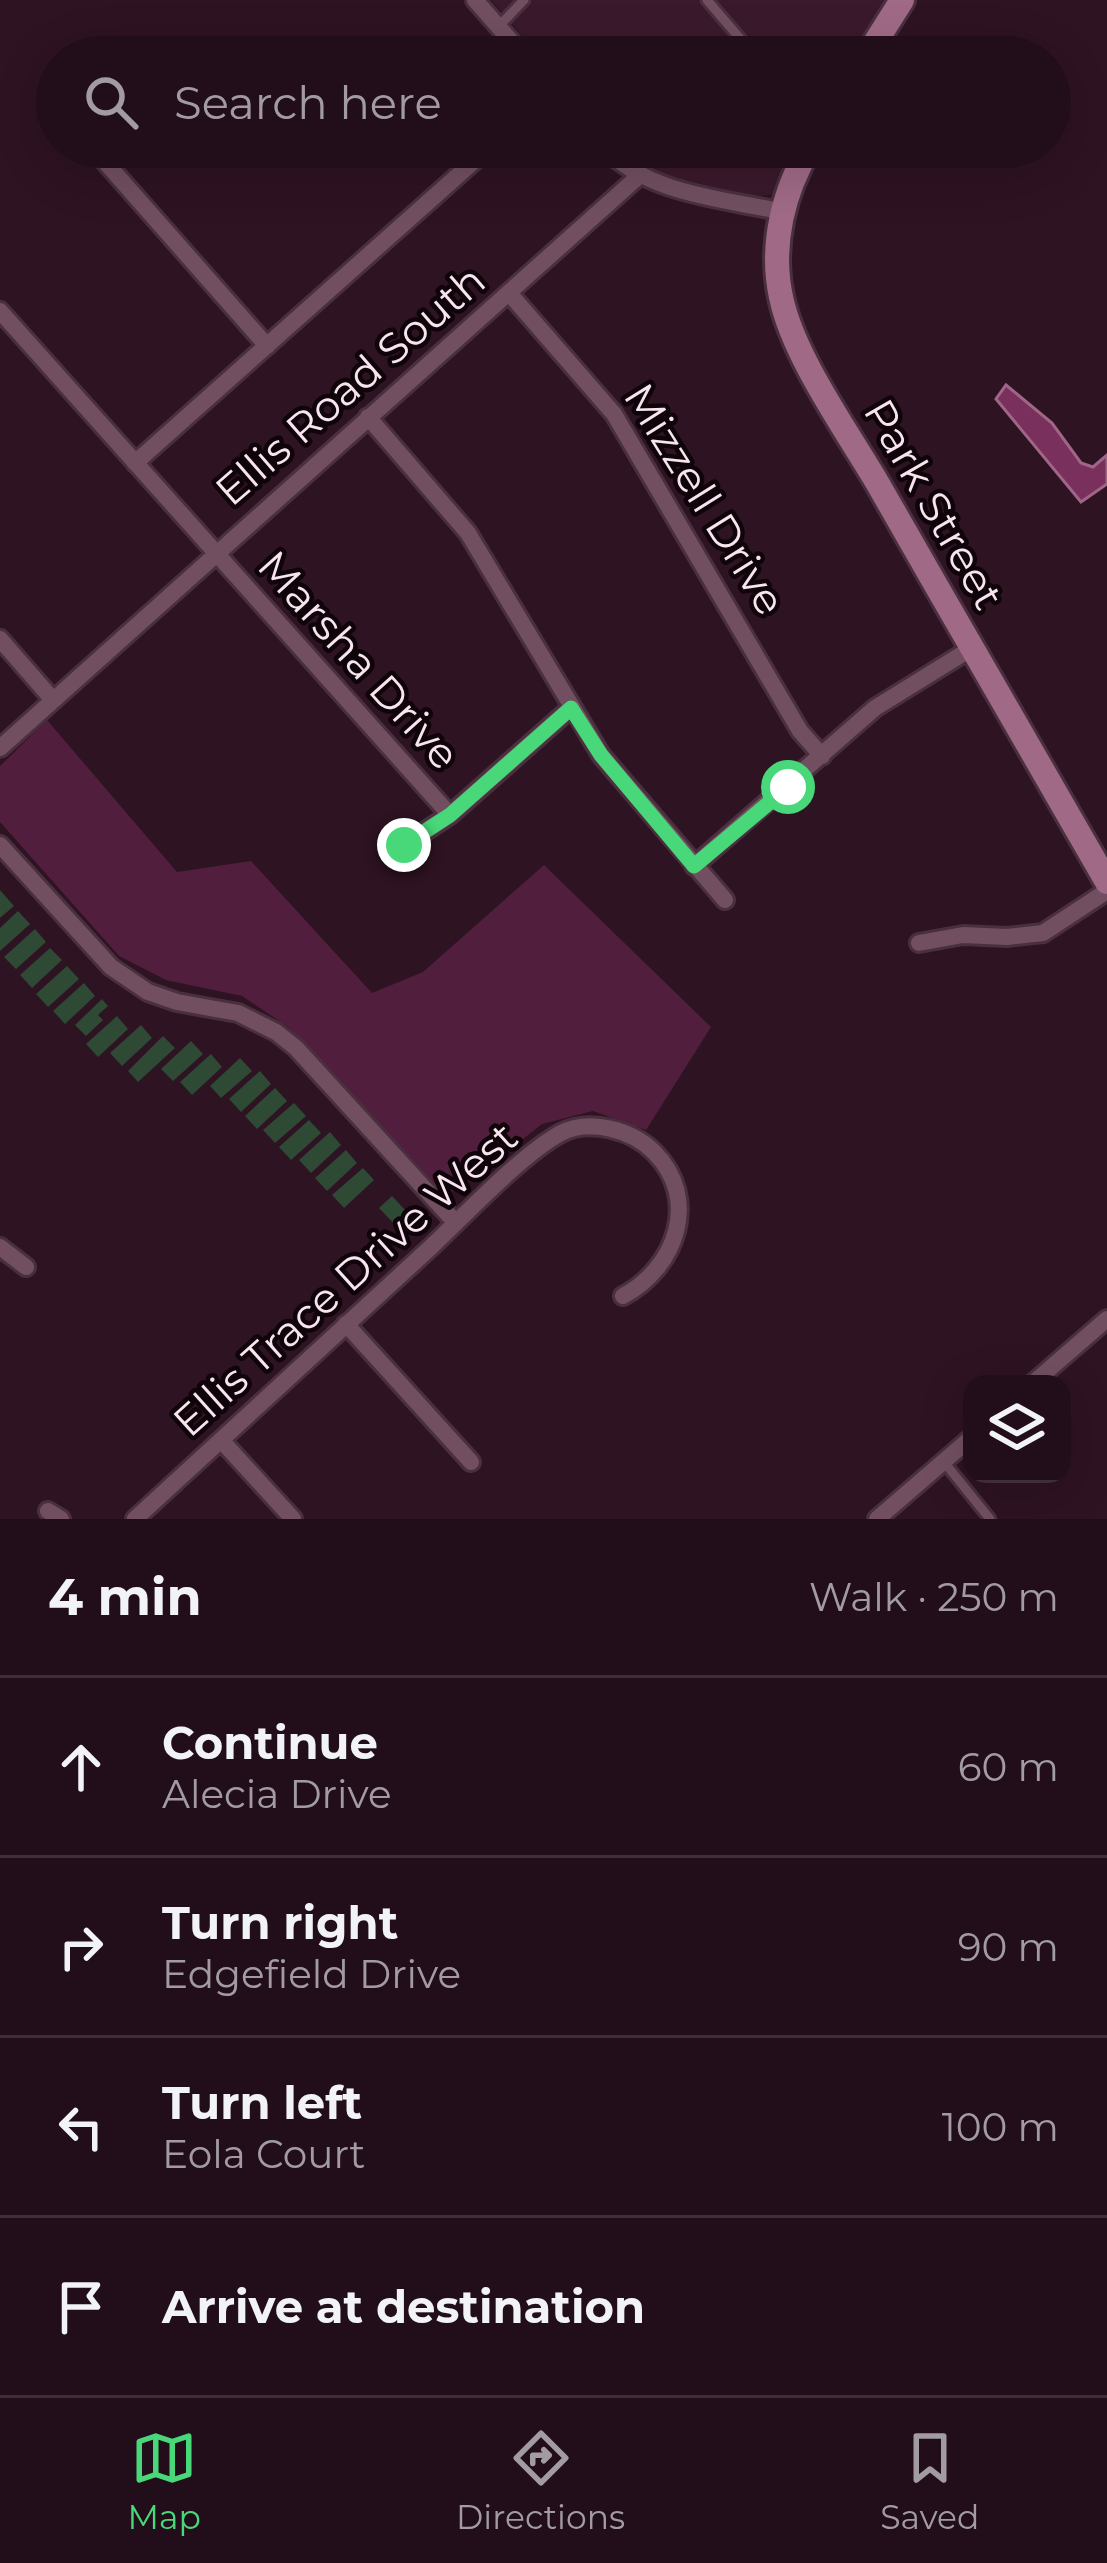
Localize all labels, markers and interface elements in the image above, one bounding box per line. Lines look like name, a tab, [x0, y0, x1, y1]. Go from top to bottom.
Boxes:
search box	[36, 36, 1071, 168]
icon: search	[78, 69, 144, 135]
text: Search here	[174, 75, 442, 130]
street label: Ellis Road South	[205, 254, 495, 516]
street label: Mizzell Drive	[613, 374, 797, 624]
street label: Park Street	[853, 390, 1015, 618]
street label: Marsha Drive	[247, 540, 471, 780]
route start	[761, 760, 815, 814]
route end	[377, 818, 431, 872]
street label: Ellis Trace Drive West	[162, 1111, 528, 1447]
map controls	[963, 1375, 1071, 1483]
button: layers	[963, 1375, 1071, 1483]
text: 4 min	[48, 1566, 202, 1628]
text: Walk · 250 m	[809, 1573, 1059, 1621]
text: Continue	[162, 1715, 378, 1770]
icon: ahead	[48, 1734, 114, 1800]
text: 60 m	[958, 1743, 1059, 1791]
text: Alecia Drive	[162, 1770, 392, 1818]
text: Turn right	[162, 1895, 398, 1950]
icon: right	[48, 1914, 114, 1980]
text: 90 m	[958, 1923, 1059, 1971]
text: Edgefield Drive	[162, 1950, 461, 1998]
text: Turn left	[162, 2075, 362, 2130]
icon: left	[48, 2094, 114, 2160]
text: 100 m	[942, 2103, 1059, 2151]
text: Eola Court	[162, 2130, 365, 2178]
icon: arrive	[48, 2274, 114, 2340]
text: Arrive at destination	[162, 2279, 645, 2334]
tab: Map	[128, 2425, 201, 2537]
tab: Directions	[456, 2425, 625, 2537]
tab: Saved	[880, 2425, 979, 2537]

